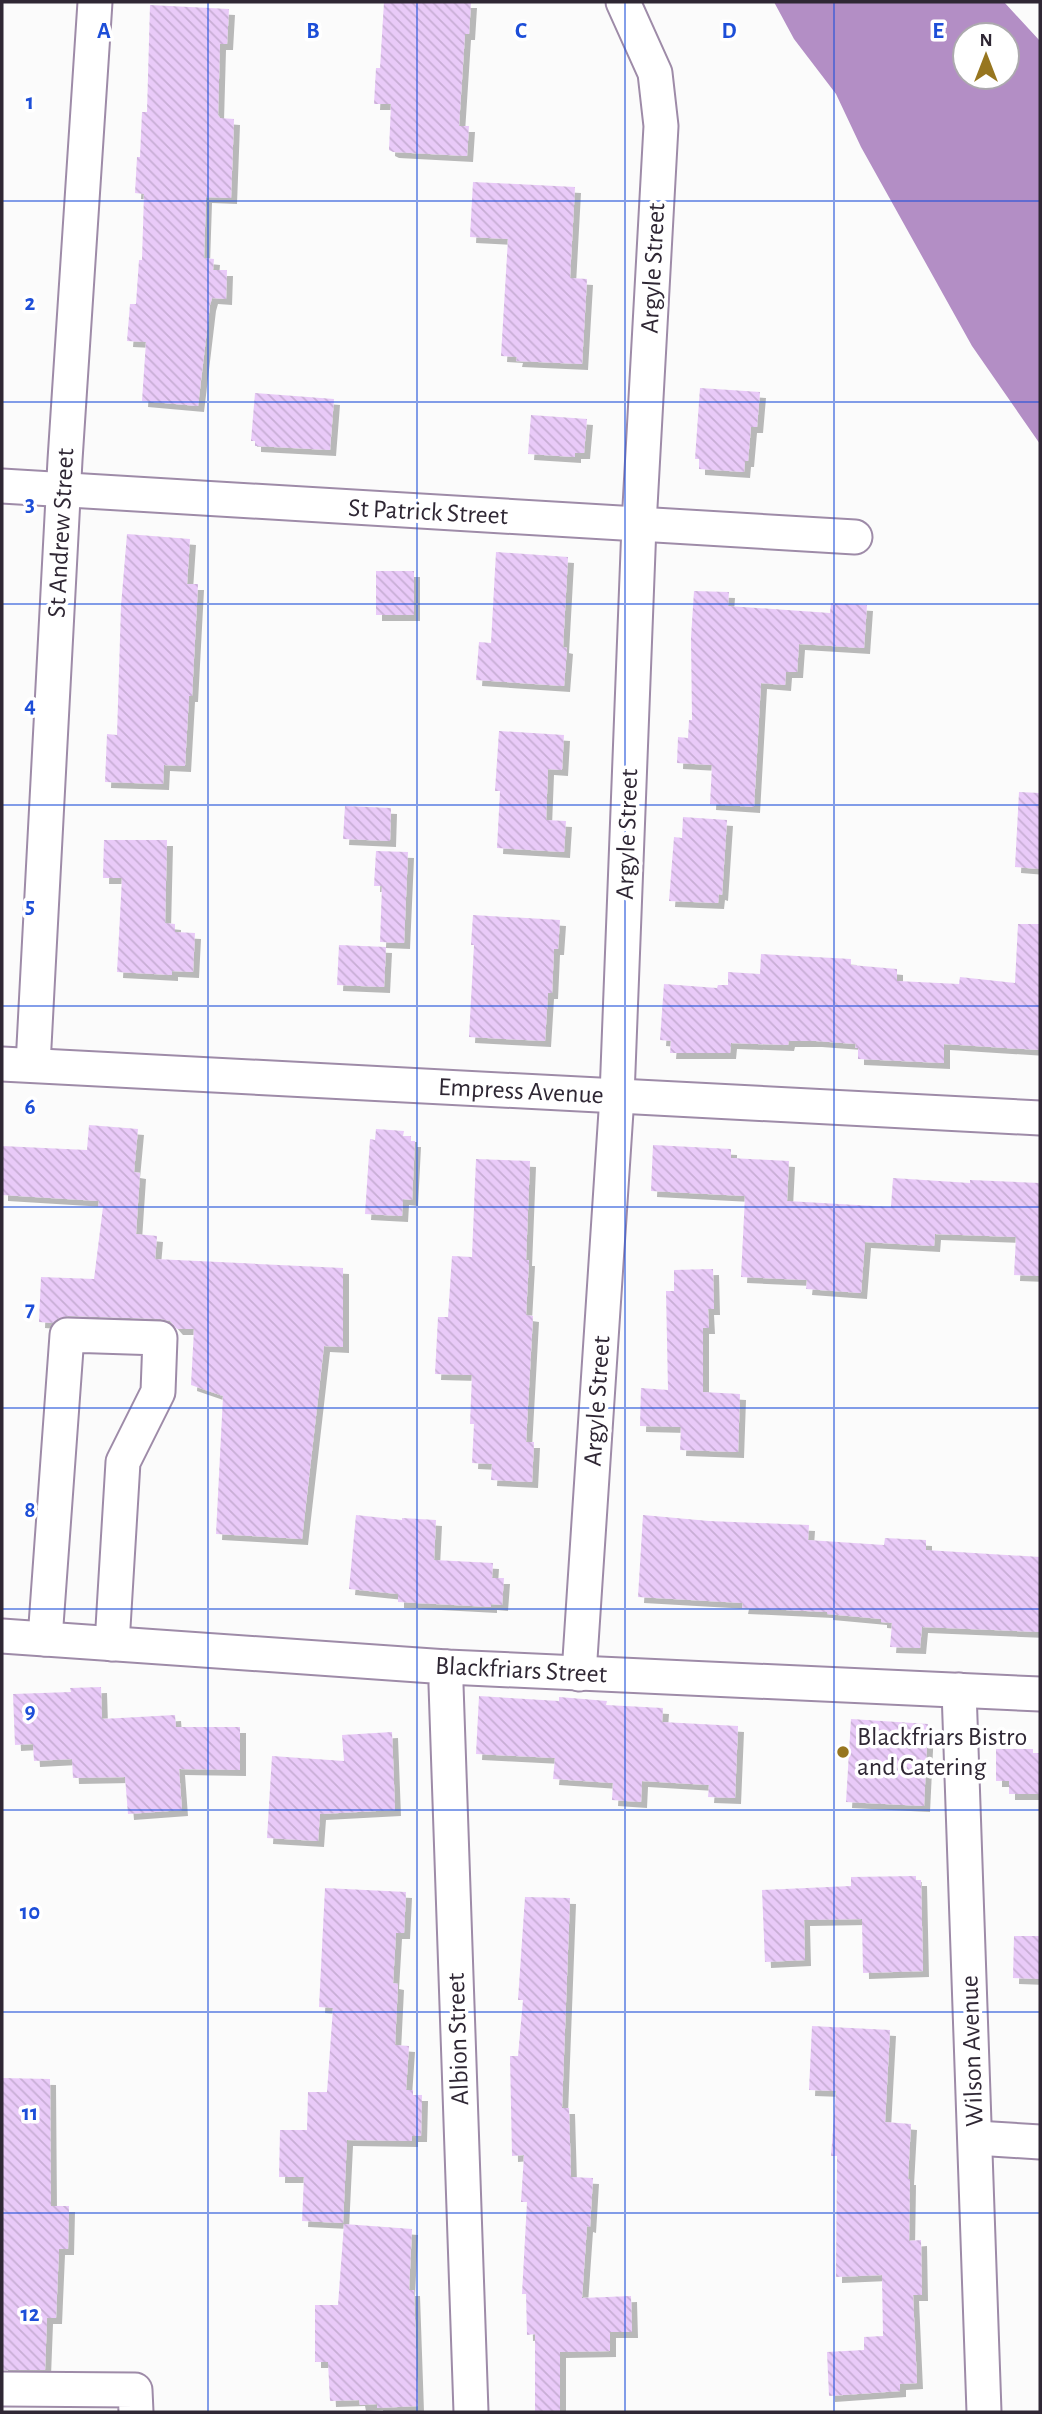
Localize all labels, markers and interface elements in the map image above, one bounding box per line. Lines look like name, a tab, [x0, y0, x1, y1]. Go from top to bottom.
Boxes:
text: A	[97, 20, 111, 43]
text: B	[306, 20, 320, 43]
text: C	[515, 20, 527, 43]
text: D	[721, 20, 737, 43]
text: E	[932, 20, 944, 43]
north arrow	[951, 21, 1021, 91]
text: N	[979, 31, 993, 50]
text: 1	[26, 91, 34, 114]
street label: Argyle Street	[637, 202, 669, 334]
text: 2	[25, 292, 36, 315]
street label: St Andrew Street	[44, 447, 78, 619]
text: 3	[25, 493, 35, 516]
street label: St Patrick Street	[347, 495, 509, 529]
text: 4	[24, 694, 36, 717]
street label: Argyle Street	[612, 768, 642, 900]
text: 5	[25, 895, 35, 918]
street label: Empress Avenue	[438, 1074, 604, 1108]
text: 6	[24, 1096, 36, 1119]
text: 7	[25, 1298, 35, 1321]
street label: Argyle Street	[579, 1335, 615, 1467]
text: 8	[24, 1499, 36, 1522]
street label: Blackfriars Street	[434, 1653, 608, 1687]
text: 9	[24, 1700, 36, 1723]
place label: Blackfriars Bistro and Catering	[857, 1724, 1027, 1780]
marker: Blackfriars Bistro and Catering	[835, 1744, 851, 1760]
text: 10	[20, 1901, 40, 1924]
street label: Albion Street	[443, 1972, 473, 2106]
street label: Wilson Avenue	[956, 1975, 988, 2127]
text: 11	[22, 2102, 38, 2125]
text: 12	[20, 2303, 40, 2326]

